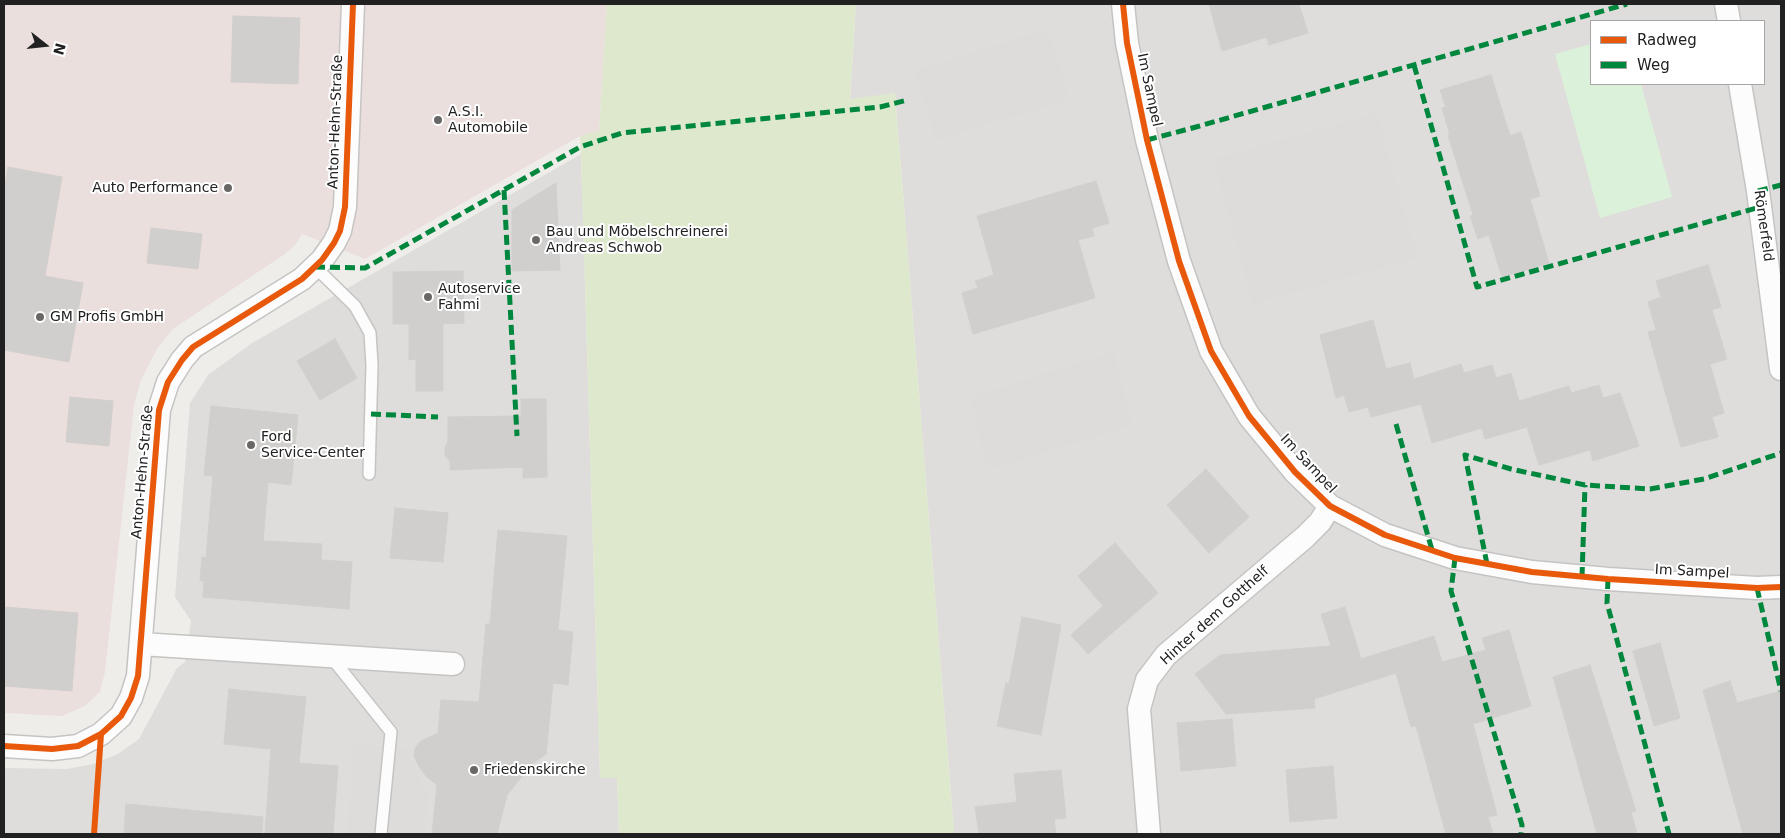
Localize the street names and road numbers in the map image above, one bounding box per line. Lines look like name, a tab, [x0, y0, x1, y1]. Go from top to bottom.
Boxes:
street label: Im Sampel	[1133, 52, 1165, 128]
street label: Anton-Hehn-Straße	[325, 54, 347, 190]
street label: Römerfeld	[1750, 189, 1776, 263]
street label: Anton-Hehn-Straße	[129, 404, 157, 540]
street label: Im Sampel	[1276, 431, 1340, 497]
street label: Im Sampel	[1654, 562, 1730, 582]
street label: Hinter dem Gotthelf	[1157, 563, 1273, 669]

